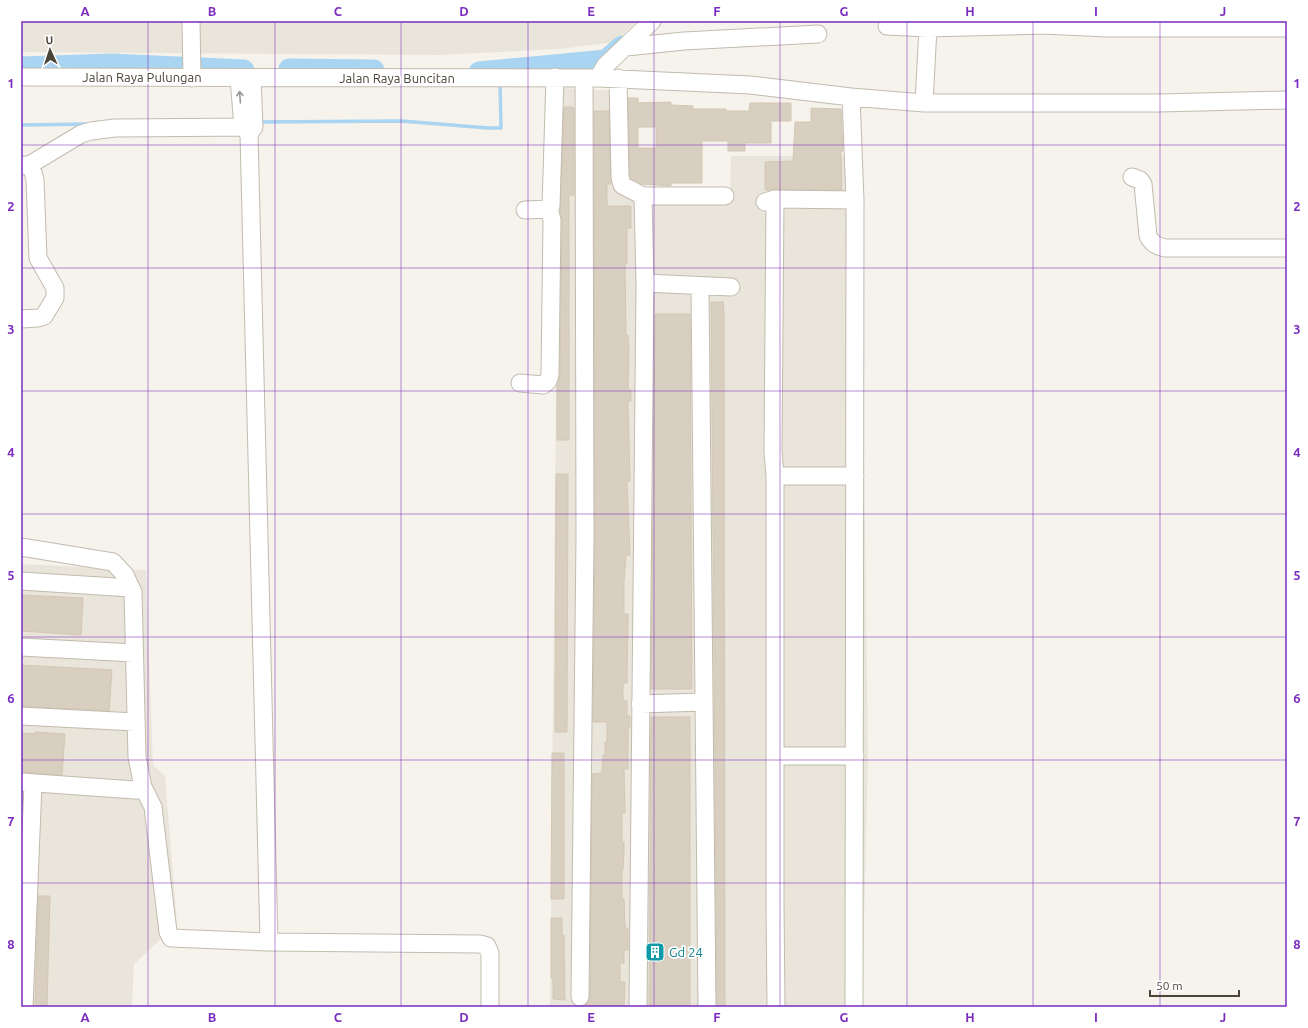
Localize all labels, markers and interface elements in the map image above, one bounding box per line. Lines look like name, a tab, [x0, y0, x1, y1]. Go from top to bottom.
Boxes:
text: A	[80, 4, 90, 18]
text: B	[208, 4, 217, 18]
text: C	[334, 4, 343, 18]
text: D	[459, 4, 469, 18]
text: E	[587, 4, 595, 18]
text: F	[713, 4, 721, 18]
text: G	[840, 4, 849, 18]
text: H	[965, 4, 975, 18]
text: I	[1094, 4, 1098, 18]
text: J	[1220, 4, 1226, 18]
north arrow	[30, 30, 70, 70]
text: U	[45, 34, 54, 46]
street label: Jalan Raya Pulungan	[82, 70, 202, 84]
street label: Jalan Raya Buncitan	[339, 71, 455, 85]
text: 1	[7, 76, 15, 90]
text: 1	[1293, 76, 1301, 90]
one-way arrow	[237, 91, 244, 104]
text: 2	[7, 199, 15, 213]
text: 2	[1293, 199, 1301, 213]
text: 3	[7, 322, 15, 336]
text: 3	[1293, 322, 1301, 336]
text: 4	[7, 445, 15, 459]
text: 4	[1293, 445, 1301, 459]
text: 5	[7, 568, 15, 582]
text: 5	[1293, 568, 1301, 582]
text: 6	[7, 691, 15, 705]
text: 6	[1293, 691, 1301, 705]
text: 7	[7, 814, 15, 828]
text: 7	[1293, 814, 1301, 828]
text: 8	[7, 937, 15, 951]
text: 8	[1293, 937, 1301, 951]
building icon: Gd 24	[644, 941, 666, 963]
place label: Gd 24	[669, 945, 703, 959]
scale bar	[1150, 972, 1239, 998]
text: 50 m	[1156, 979, 1183, 992]
text: A	[80, 1010, 90, 1024]
text: B	[208, 1010, 217, 1024]
text: C	[334, 1010, 343, 1024]
text: D	[459, 1010, 469, 1024]
text: E	[587, 1010, 595, 1024]
text: F	[713, 1010, 721, 1024]
text: G	[840, 1010, 849, 1024]
text: H	[965, 1010, 975, 1024]
text: I	[1094, 1010, 1098, 1024]
text: J	[1220, 1010, 1226, 1024]

